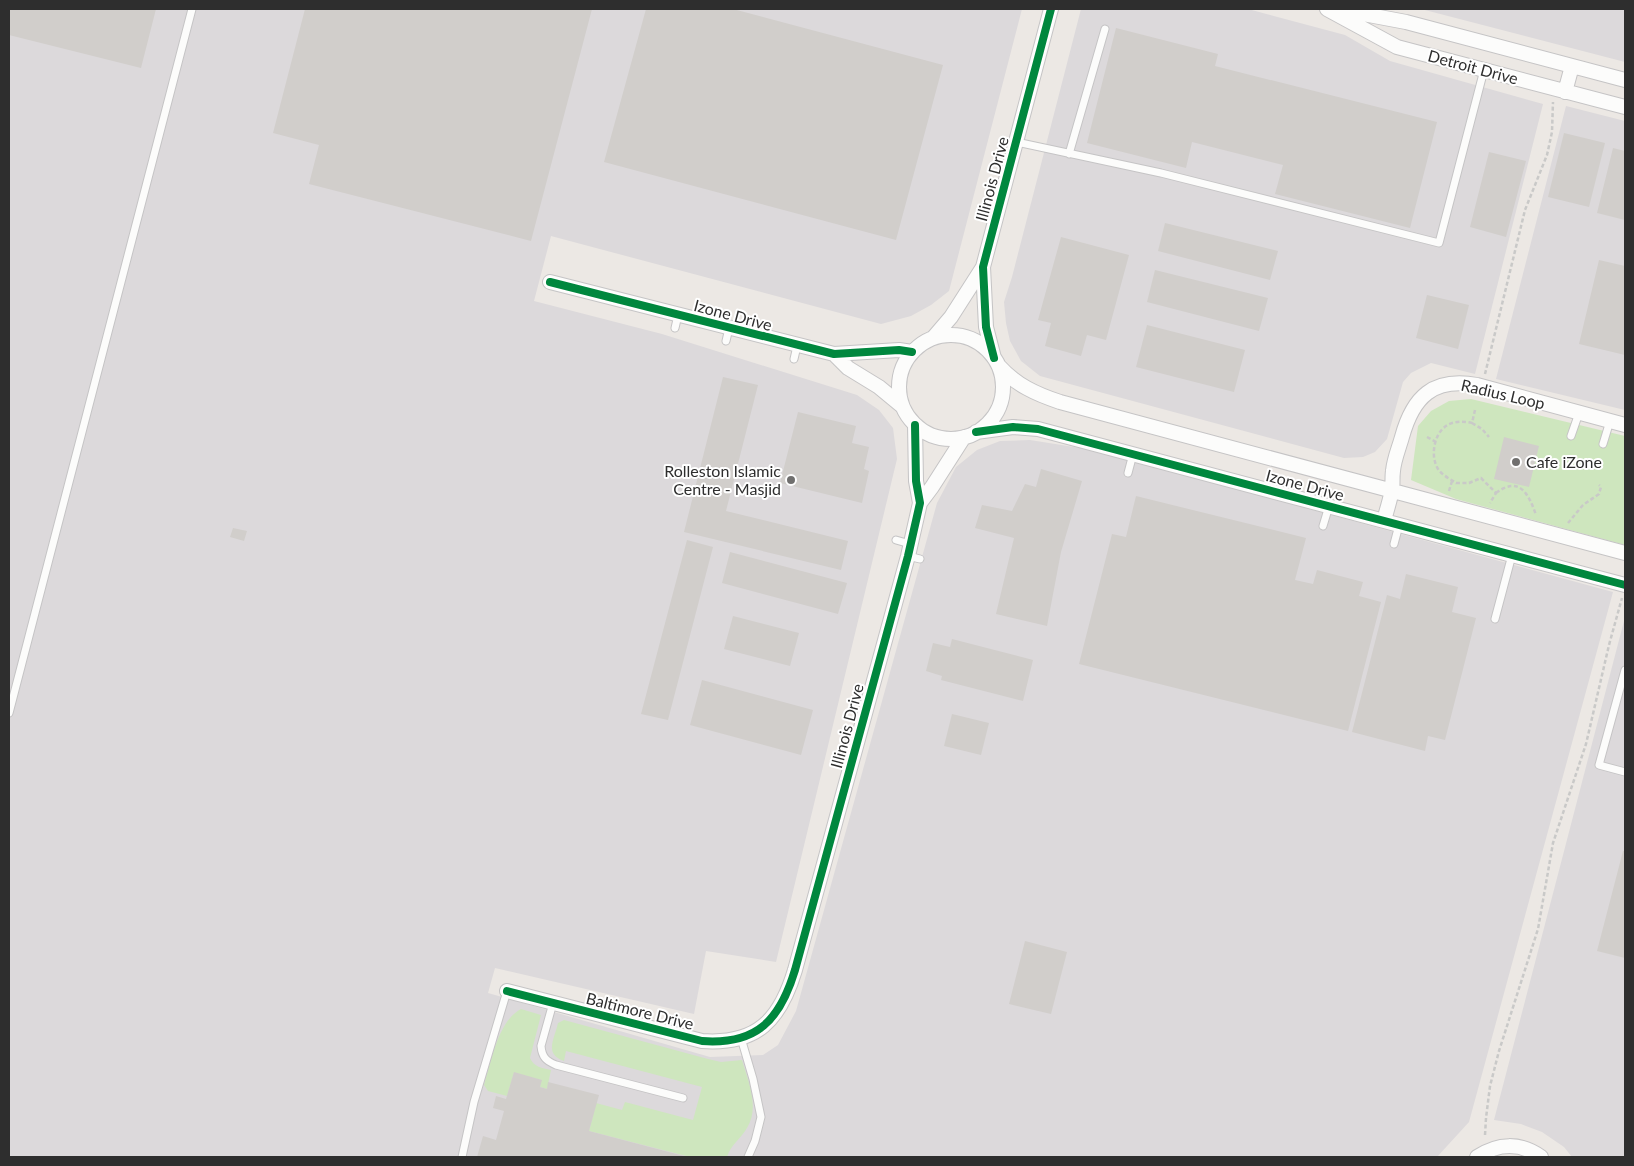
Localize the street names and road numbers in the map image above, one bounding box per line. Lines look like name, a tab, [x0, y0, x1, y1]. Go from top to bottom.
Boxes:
street label: Detroit Drive	[1426, 45, 1520, 88]
street label: Illinois Drive	[971, 135, 1012, 223]
street label: Izone Drive	[692, 295, 774, 334]
street label: Radius Loop	[1459, 375, 1547, 412]
street label: Izone Drive	[1264, 465, 1346, 504]
street label: Illinois Drive	[826, 682, 867, 770]
street label: Baltimore Drive	[584, 988, 696, 1033]

